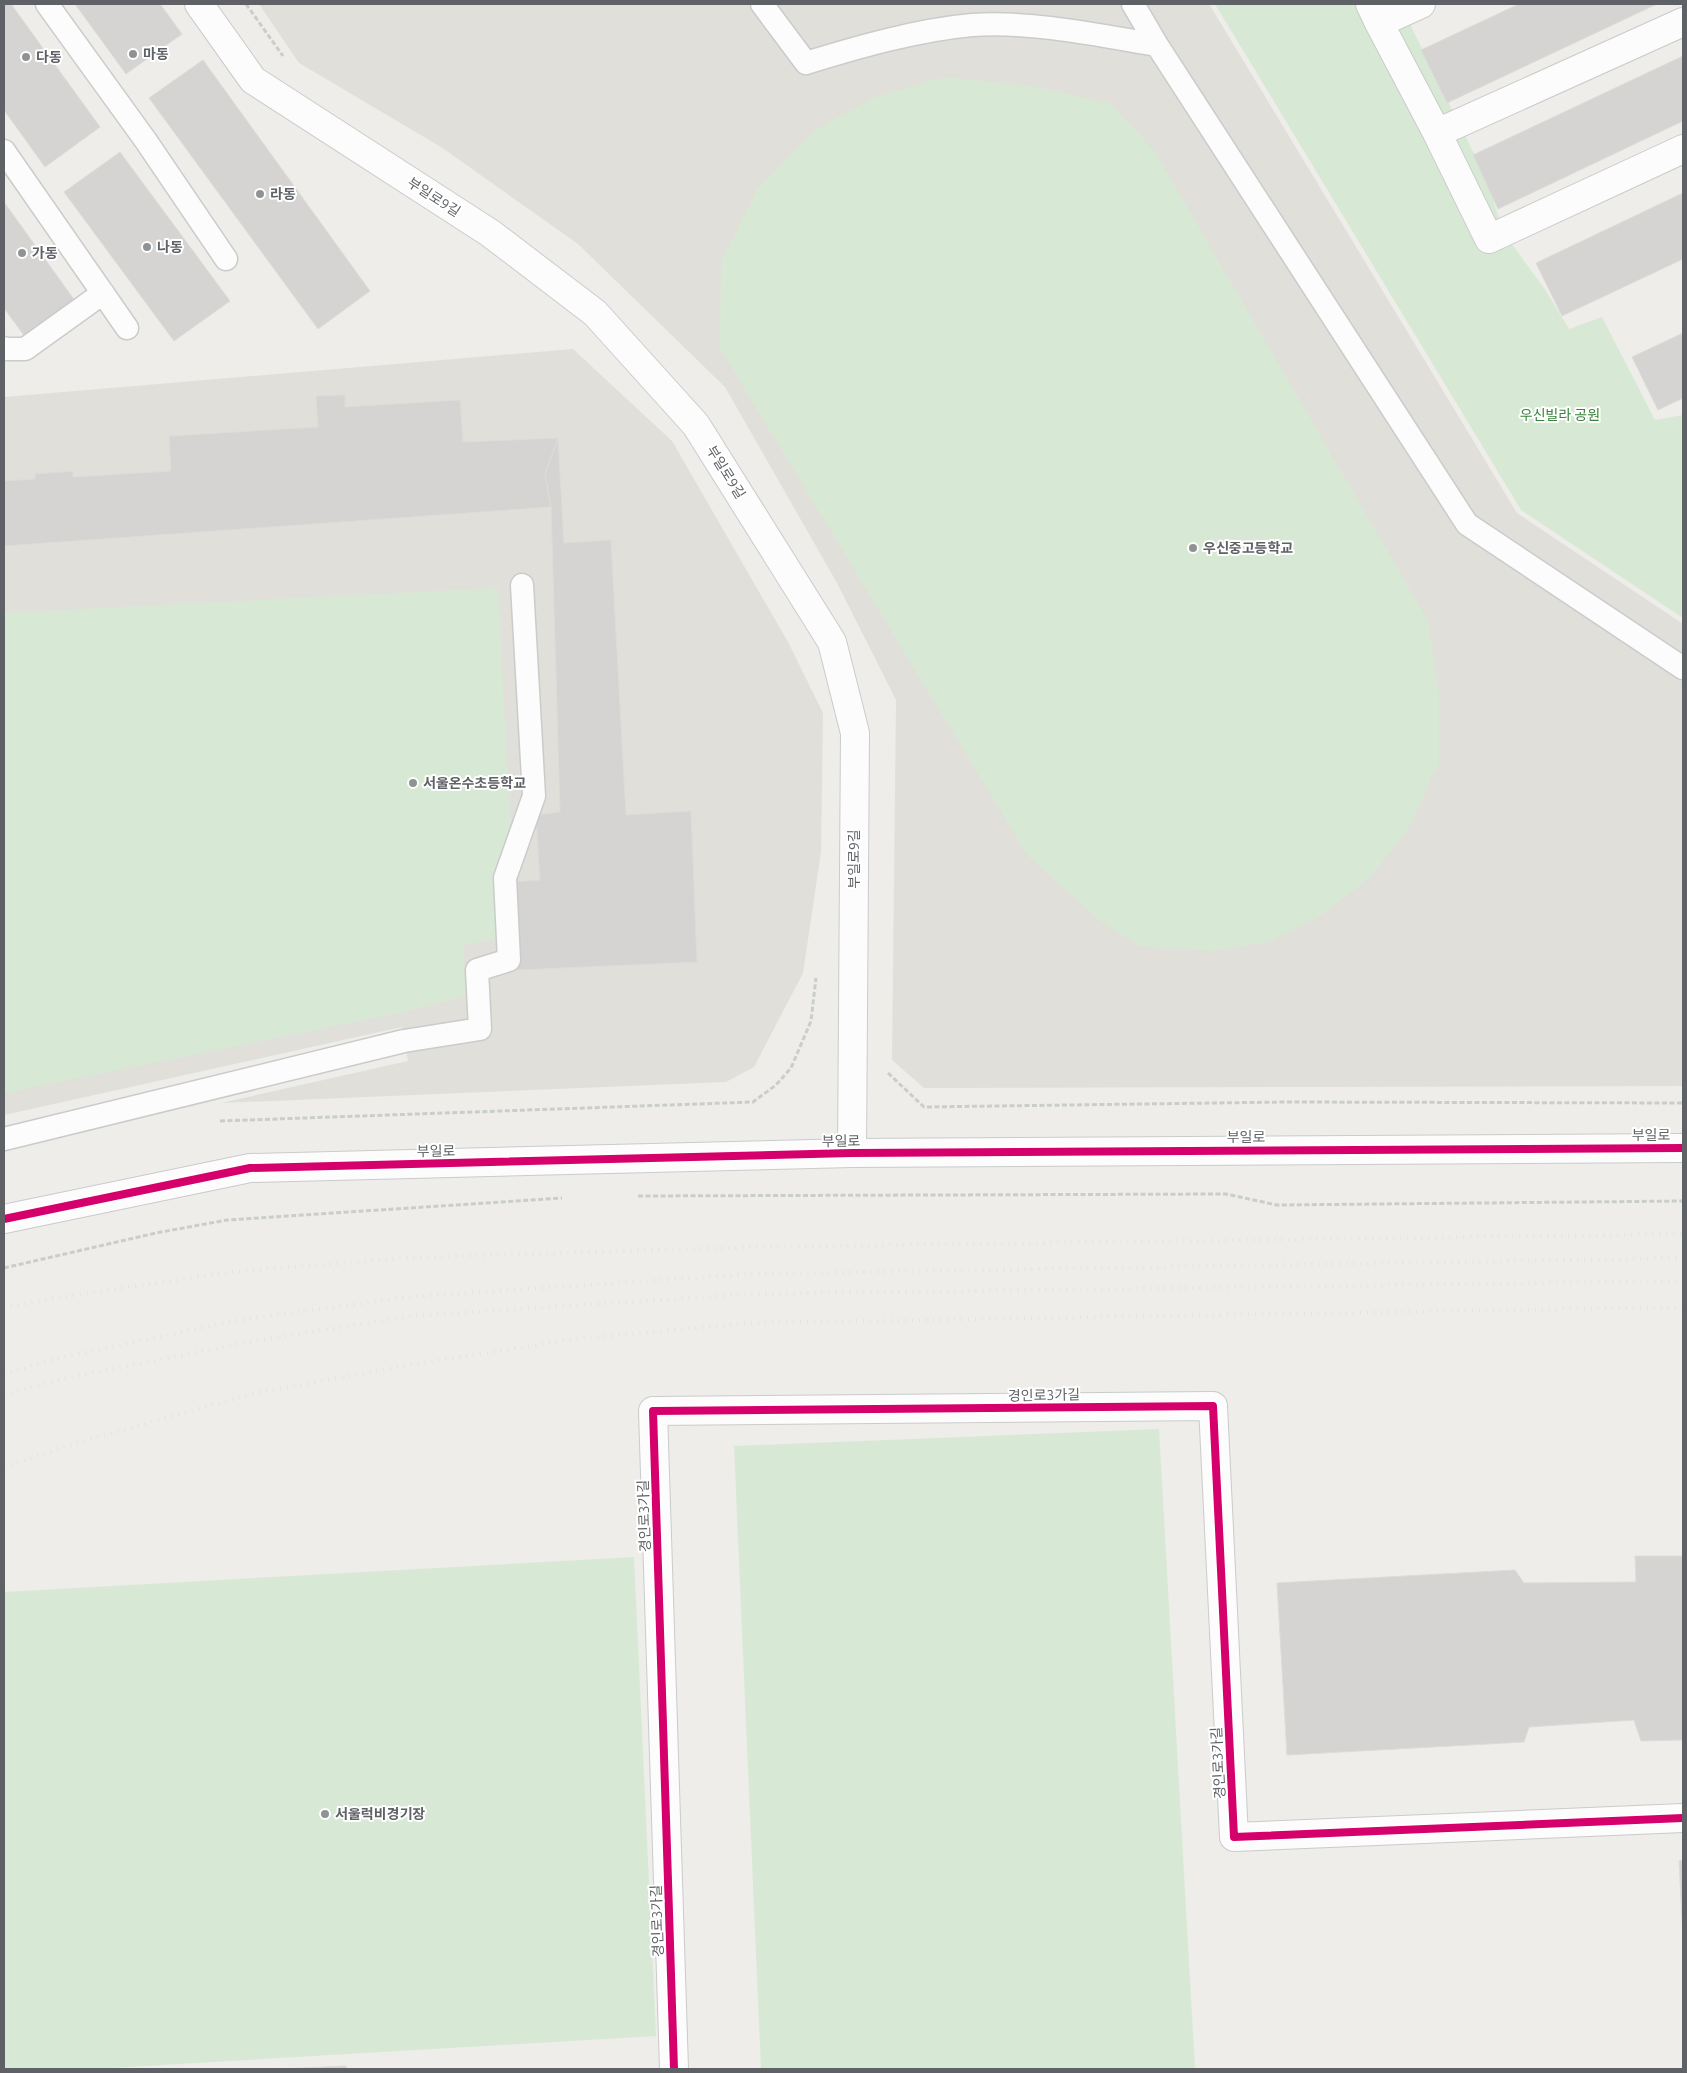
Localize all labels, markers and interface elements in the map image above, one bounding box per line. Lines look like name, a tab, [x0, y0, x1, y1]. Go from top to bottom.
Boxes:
place label: 마동	[143, 46, 169, 62]
marker: 마동	[127, 48, 139, 60]
place label: 다동	[36, 49, 62, 65]
marker: 다동	[20, 51, 32, 63]
street label: 부일로9길	[405, 174, 463, 220]
place label: 라동	[270, 186, 296, 202]
marker: 라동	[254, 188, 266, 200]
place label: 나동	[157, 239, 183, 255]
marker: 나동	[141, 241, 153, 253]
place label: 가동	[32, 245, 58, 261]
marker: 가동	[16, 247, 28, 259]
park label: 우신빌라 공원	[1520, 407, 1600, 423]
street label: 부일로9길	[703, 443, 749, 501]
place label: 우신중고등학교	[1203, 540, 1293, 556]
marker: 우신중고등학교	[1187, 542, 1199, 554]
place label: 서울온수초등학교	[423, 775, 526, 791]
marker: 서울온수초등학교	[407, 777, 419, 789]
street label: 부일로9길	[846, 829, 862, 889]
street label: 부일로	[1632, 1127, 1670, 1143]
street label: 부일로	[1227, 1129, 1265, 1145]
street label: 부일로	[822, 1133, 861, 1149]
street label: 부일로	[417, 1143, 456, 1159]
street label: 경인로3가길	[1008, 1386, 1080, 1404]
street label: 경인로3가길	[635, 1480, 653, 1552]
street label: 경인로3가길	[1208, 1726, 1228, 1800]
place label: 서울럭비경기장	[335, 1806, 425, 1822]
marker: 서울럭비경기장	[319, 1808, 331, 1820]
street label: 경인로3가길	[648, 1885, 666, 1957]

